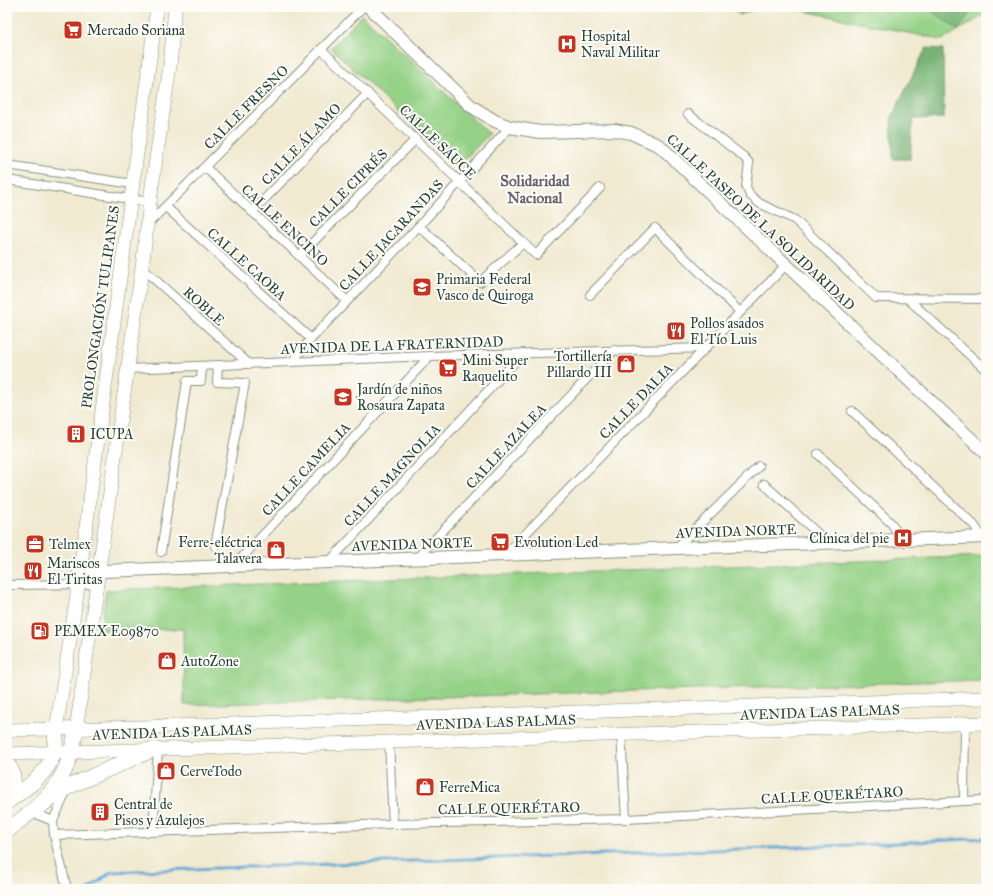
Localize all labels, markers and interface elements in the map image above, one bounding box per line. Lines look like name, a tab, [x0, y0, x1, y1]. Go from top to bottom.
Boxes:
supermarket icon: Mercado Soriana	[62, 19, 84, 41]
place label: Mercado Soriana	[87, 22, 185, 39]
place label: Hospital Naval Militar	[581, 28, 660, 61]
hospital icon: Hospital Naval Militar	[556, 33, 578, 55]
street label: CALLE FRESNO	[201, 62, 292, 153]
street label: CALLE ÁLAMO	[257, 98, 345, 189]
street label: CALLE SÁUCE	[396, 100, 481, 183]
street label: CALLE PASEO DE LA SOLIDARIDAD	[663, 131, 858, 314]
street label: CALLE CIPRÉS	[304, 144, 391, 231]
district label: Solidaridad Nacional	[500, 172, 570, 207]
street label: CALLE JACARANDAS	[335, 176, 448, 295]
street label: CALLE ENCINO	[238, 181, 332, 270]
street label: PROLONGACIÓN TULIPANES	[76, 204, 123, 410]
street label: CALLE CAOBA	[204, 224, 290, 305]
place label: Primaria Federal Vasco de Quiroga	[435, 271, 534, 304]
school or university icon: Primaria Federal Vasco de Quiroga	[411, 276, 433, 298]
street label: ROBLE	[180, 283, 228, 329]
place label: Pollos asados El Tío Luis	[690, 315, 764, 348]
restaurant icon: Pollos asados El Tío Luis	[665, 320, 687, 342]
street label: AVENIDA DE LA FRATERNIDAD	[279, 333, 504, 358]
place label: Tortillería Pillardo III	[546, 348, 612, 381]
place label: Mini Super Raquelito	[462, 352, 529, 386]
shop icon: Tortillería Pillardo III	[615, 353, 637, 375]
supermarket icon: Mini Super Raquelito	[437, 357, 459, 379]
street label: CALLE DALIA	[596, 360, 677, 443]
place label: Jardín de niños Rosaura Zapata	[355, 381, 445, 414]
school or university icon: Jardín de niños Rosaura Zapata	[332, 386, 354, 408]
street label: CALLE AZALEA	[463, 400, 551, 492]
street label: CALLE CAMELIA	[259, 419, 355, 520]
street label: CALLE MAGNOLIA	[340, 420, 445, 530]
building icon: ICUPA	[65, 423, 87, 445]
place label: ICUPA	[90, 426, 134, 443]
street label: AVENIDA NORTE	[674, 521, 797, 542]
hospital icon: Clínica del pie	[892, 527, 914, 549]
place label: Clínica del pie	[809, 530, 889, 547]
supermarket icon: Evolution Led	[489, 531, 511, 553]
office icon: Telmex	[24, 533, 46, 555]
place label: Ferre-eléctrica Talavera	[178, 534, 262, 567]
street label: AVENIDA NORTE	[350, 534, 473, 555]
place label: Evolution Led	[514, 534, 598, 551]
place label: Telmex	[49, 536, 92, 553]
shop icon: Ferre-eléctrica Talavera	[265, 539, 287, 561]
place label: Mariscos El Tiritas	[47, 555, 102, 588]
restaurant icon: Mariscos El Tiritas	[22, 560, 44, 582]
fuel station icon: PEMEX E09870	[29, 620, 51, 642]
place label: PEMEX E09870	[54, 623, 159, 640]
shop icon: AutoZone	[156, 650, 178, 672]
place label: AutoZone	[180, 653, 239, 670]
street label: AVENIDA LAS PALMAS	[739, 701, 900, 724]
street label: AVENIDA LAS PALMAS	[415, 711, 576, 734]
street label: AVENIDA LAS PALMAS	[91, 721, 252, 744]
shop icon: CerveTodo	[155, 760, 177, 782]
place label: CerveTodo	[180, 763, 242, 780]
shop icon: FerreMica	[414, 776, 436, 798]
place label: FerreMica	[439, 779, 500, 796]
street label: CALLE QUERÉTARO	[760, 781, 904, 808]
place label: Central de Pisos y Azulejos	[114, 796, 204, 829]
street label: CALLE QUERÉTARO	[438, 797, 580, 818]
building icon: Central de Pisos y Azulejos	[89, 801, 111, 823]

